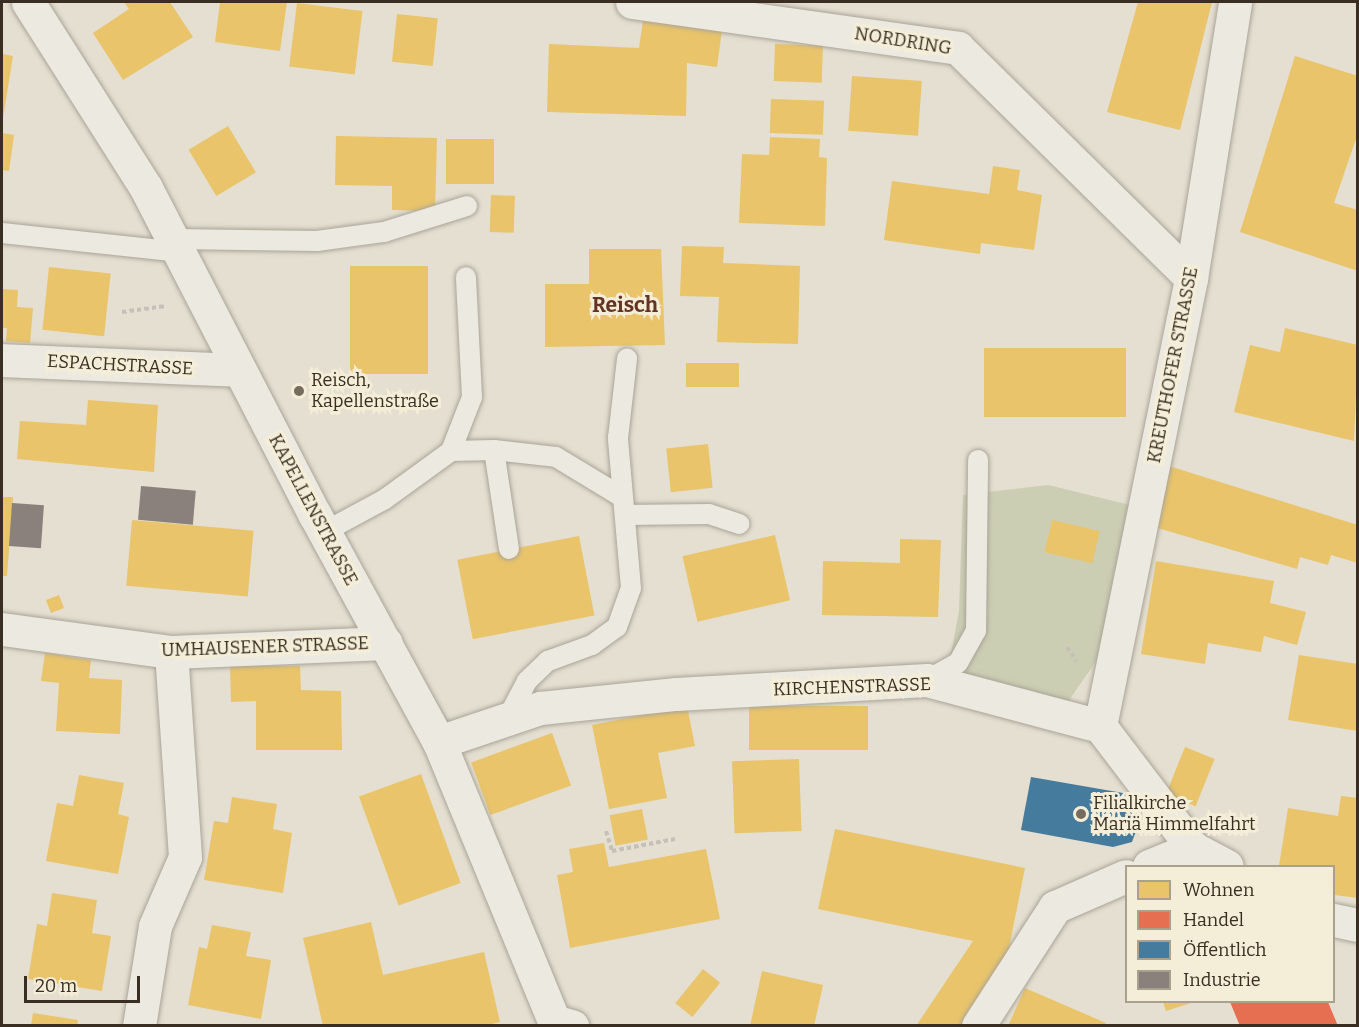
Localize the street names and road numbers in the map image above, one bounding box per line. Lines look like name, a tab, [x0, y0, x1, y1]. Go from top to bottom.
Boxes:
street label: NORDRING	[853, 23, 953, 59]
street label: KREUTHOFER STRASSE	[1143, 265, 1203, 465]
street label: ESPACHSTRASSE	[46, 350, 194, 380]
street label: KAPELLENSTRASSE	[264, 431, 362, 589]
street label: UMHAUSENER STRASSE	[161, 633, 369, 661]
street label: KIRCHENSTRASSE	[773, 673, 931, 701]

